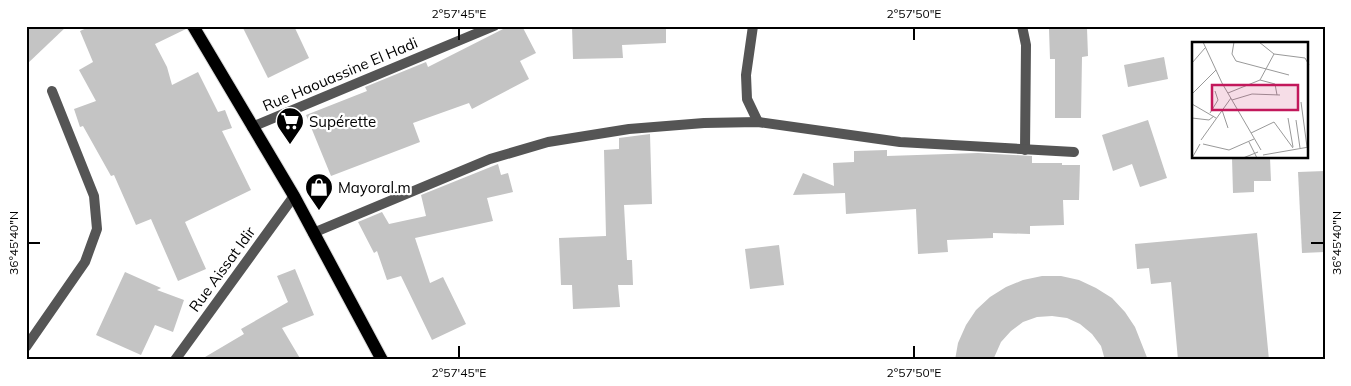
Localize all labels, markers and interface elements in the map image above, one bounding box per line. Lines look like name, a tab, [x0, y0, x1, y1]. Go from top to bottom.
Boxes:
text: 2°57'45"E	[432, 6, 486, 21]
text: 2°57'50"E	[887, 6, 941, 21]
street label: Rue Haouassine El Hadi	[260, 33, 420, 115]
inset map	[1192, 42, 1308, 159]
supermarket icon: Supérette	[275, 106, 305, 145]
place label: Supérette	[309, 112, 376, 131]
shop icon: Mayoral.m	[304, 172, 334, 211]
place label: Mayoral.m	[338, 178, 411, 197]
text: 36°45'40"N	[6, 211, 21, 275]
text: 36°45'40"N	[1329, 211, 1344, 275]
street label: Rue Aissat Idir	[185, 222, 260, 315]
text: 2°57'45"E	[432, 365, 486, 380]
text: 2°57'50"E	[887, 365, 941, 380]

